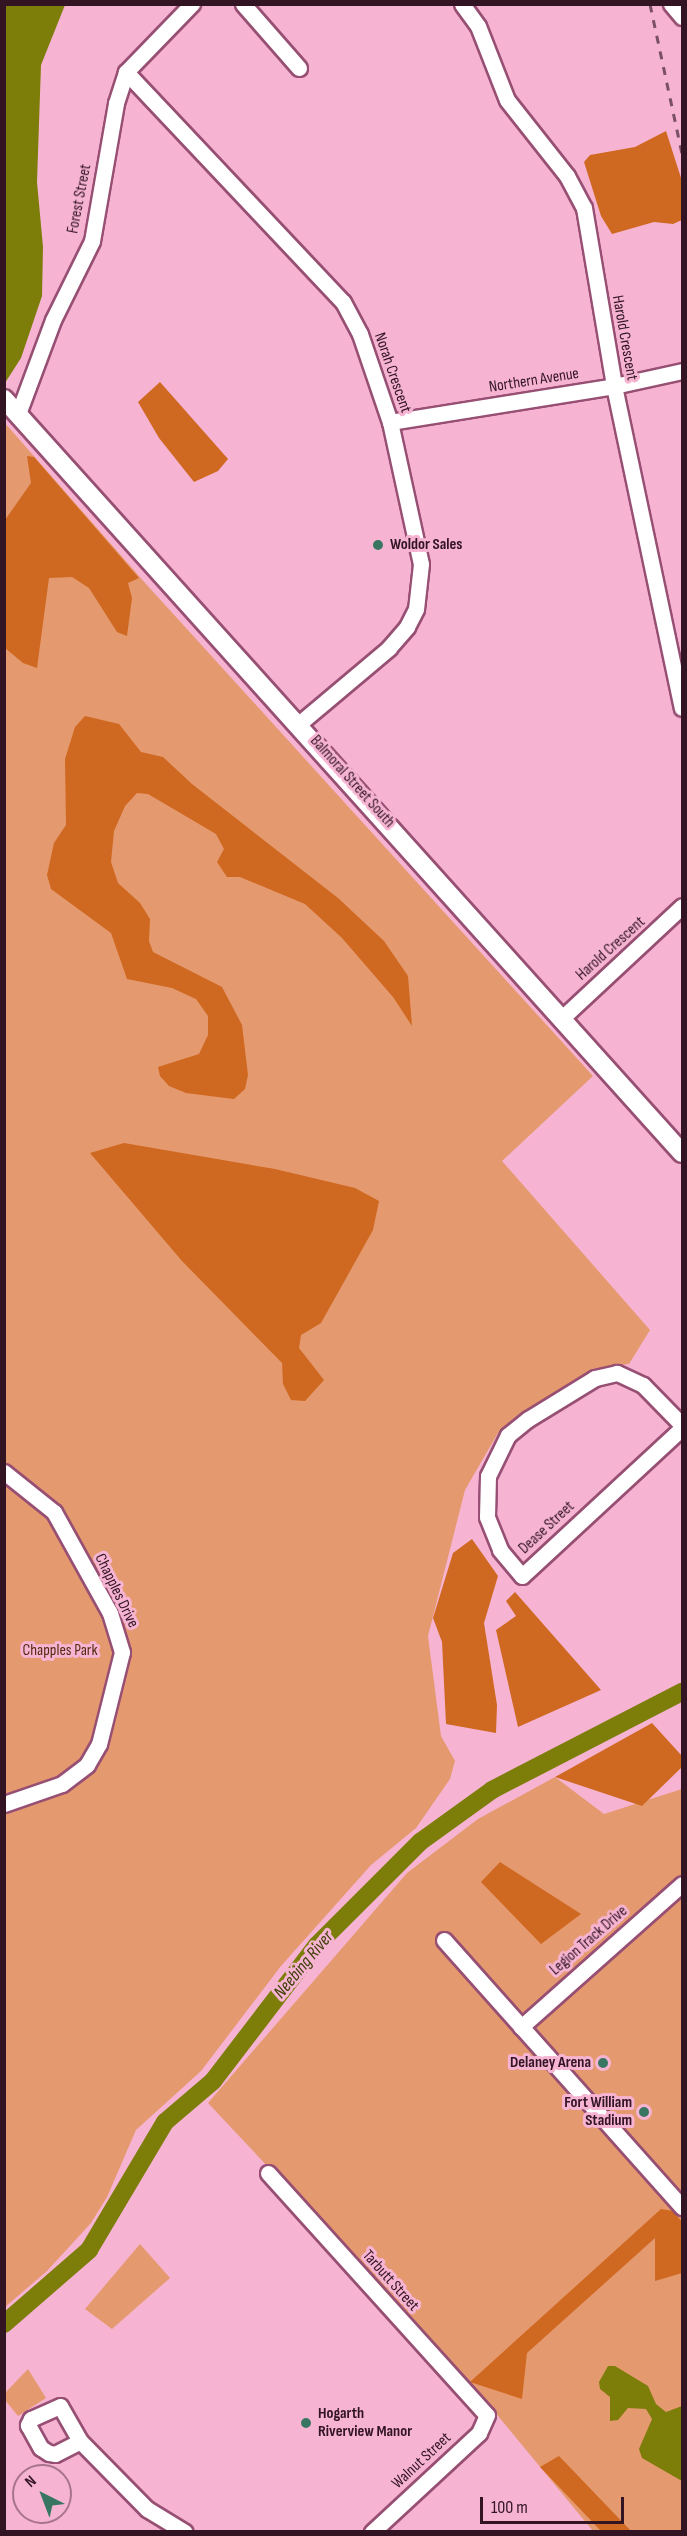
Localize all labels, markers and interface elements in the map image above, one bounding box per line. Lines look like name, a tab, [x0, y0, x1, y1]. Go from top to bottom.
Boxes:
street label: Forest Street	[64, 163, 96, 235]
street label: Harold Crescent	[607, 294, 641, 382]
street label: Norah Crescent	[369, 330, 415, 416]
street label: Northern Avenue	[488, 364, 580, 398]
place label: Woldor Sales	[390, 535, 462, 555]
marker: Woldor Sales	[371, 538, 385, 552]
street label: Balmoral Street South	[306, 732, 398, 832]
street label: Harold Crescent	[573, 913, 649, 985]
street label: Dease Street	[515, 1497, 579, 1559]
street label: Chapples Drive	[90, 1551, 142, 1631]
park label: Chapples Park	[22, 1641, 98, 1661]
street label: Legion Track Drive	[546, 1902, 632, 1980]
water label: Neebing River	[270, 1927, 338, 2003]
place label: Delaney Arena	[510, 2053, 591, 2073]
marker: Delaney Arena	[596, 2056, 610, 2070]
place label: Fort William Stadium	[564, 2093, 632, 2131]
marker: Fort William Stadium	[637, 2105, 651, 2119]
street label: Tarbutt Street	[358, 2246, 422, 2316]
place label: Hogarth Riverview Manor	[318, 2404, 412, 2442]
marker: Hogarth Riverview Manor	[299, 2416, 313, 2430]
street label: Walnut Street	[388, 2429, 456, 2493]
north arrow	[12, 2464, 72, 2524]
text: N	[21, 2472, 40, 2492]
scale bar	[483, 2485, 627, 2523]
text: 100 m	[491, 2497, 528, 2518]

